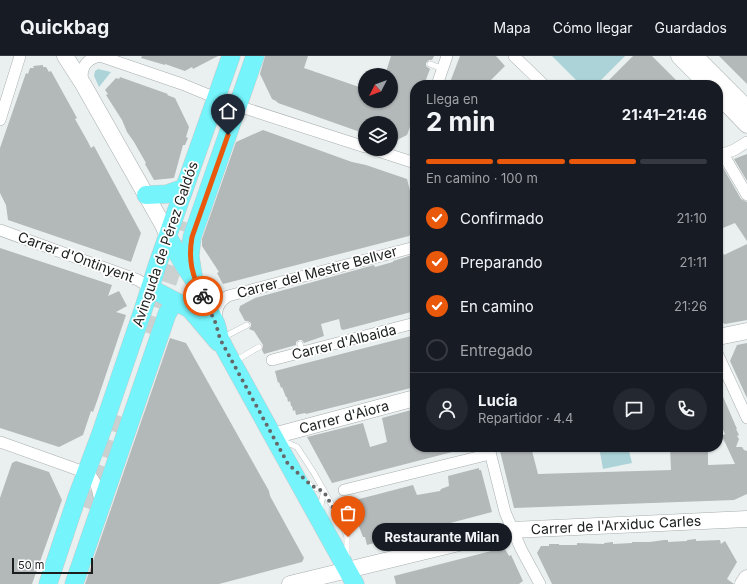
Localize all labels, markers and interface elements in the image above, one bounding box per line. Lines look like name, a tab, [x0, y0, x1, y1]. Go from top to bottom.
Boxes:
text: Quickbag	[20, 16, 109, 39]
text: Mapa	[494, 19, 531, 36]
text: Cómo llegar	[553, 19, 633, 36]
text: Guardados	[655, 19, 727, 36]
north arrow	[358, 68, 398, 108]
map controls	[358, 68, 398, 156]
text: Llega en	[426, 91, 478, 107]
pin	[211, 94, 245, 135]
icon: home	[217, 100, 239, 122]
text: 21:41–21:46	[622, 105, 707, 124]
text: 2 min	[426, 106, 496, 137]
button: layers	[358, 116, 398, 156]
street label: Avinguda de Pérez Galdós	[128, 159, 201, 329]
text: En camino · 100 m	[426, 170, 538, 186]
icon: check	[426, 207, 448, 229]
text: Confirmado	[460, 209, 544, 228]
text: 21:10	[677, 210, 707, 226]
street label: Carrer d'Ontinyent	[16, 228, 137, 286]
street label: Carrer del Mestre Bellver	[235, 242, 399, 301]
icon: check	[426, 251, 448, 273]
text: Preparando	[460, 253, 543, 272]
text: 21:11	[679, 254, 707, 270]
courier	[183, 276, 223, 316]
icon: bike	[192, 285, 214, 307]
icon: check	[426, 295, 448, 317]
text: En camino	[460, 297, 534, 316]
text: 21:26	[674, 298, 707, 314]
street label: Carrer d'Albaida	[290, 320, 398, 363]
text: Entregado	[460, 341, 533, 360]
button: person	[426, 388, 468, 430]
button: chat	[613, 388, 655, 430]
button: phone	[665, 388, 707, 430]
text: Lucía	[478, 391, 517, 410]
street label: Carrer d'Aiora	[297, 396, 391, 437]
text: Repartidor · 4.4	[478, 410, 573, 426]
pin	[331, 496, 365, 537]
icon: bag	[337, 502, 359, 524]
street label: Carrer de l'Arxiduc Carles	[530, 512, 702, 537]
callout: Restaurante Milan	[372, 523, 512, 551]
text: Restaurante Milan	[385, 529, 499, 545]
scale bar	[12, 556, 93, 575]
text: 50 m	[18, 558, 44, 572]

